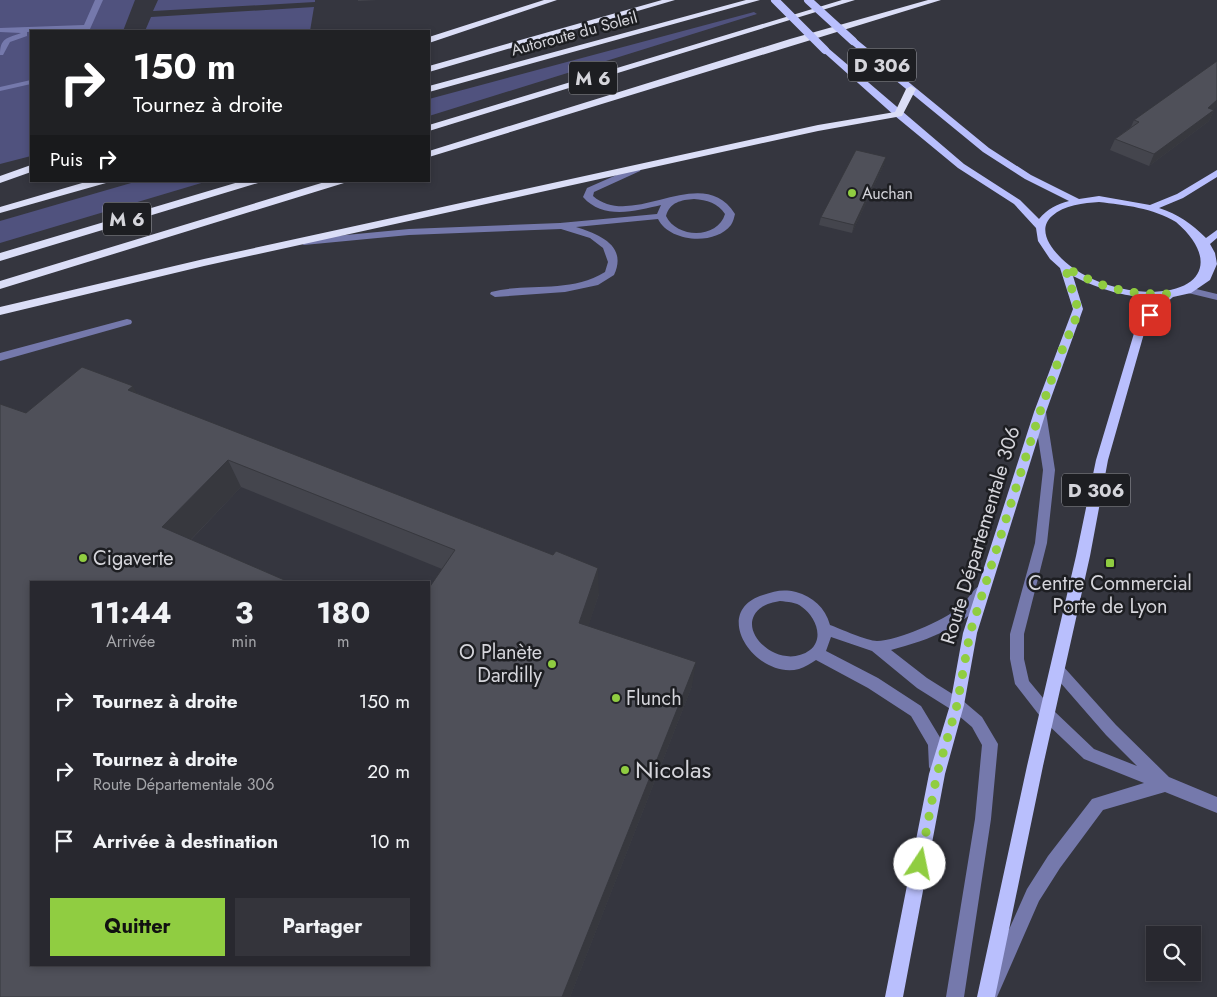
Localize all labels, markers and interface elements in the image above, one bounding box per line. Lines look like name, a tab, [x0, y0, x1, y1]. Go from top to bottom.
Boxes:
street label: Autoroute du Soleil	[508, 6, 640, 61]
text: 150 m	[133, 42, 236, 92]
road number: D 306	[848, 48, 916, 82]
icon: right	[50, 50, 115, 115]
road number: M 6	[569, 62, 617, 94]
text: Tournez à droite	[133, 88, 283, 120]
icon: right	[93, 145, 121, 173]
text: Puis	[50, 146, 83, 173]
place label: Auchan	[862, 182, 913, 205]
marker: Auchan	[846, 187, 858, 199]
road number: M 6	[103, 202, 151, 235]
pin	[1129, 294, 1171, 336]
icon: arrive	[1136, 301, 1164, 329]
street label: Route Départementale 306	[933, 422, 1027, 648]
road number: D 306	[1062, 474, 1130, 506]
place label: Cigaverte	[93, 544, 174, 573]
marker: Cigaverte	[77, 552, 89, 564]
marker: Centre Commercial Porte de Lyon	[1104, 557, 1116, 569]
place label: Centre Commercial Porte de Lyon	[1028, 569, 1192, 621]
text: 11:44	[90, 591, 172, 634]
text: 3	[235, 591, 253, 634]
text: 180	[316, 591, 370, 634]
text: Arrivée	[106, 630, 155, 653]
text: min	[232, 630, 257, 653]
text: m	[337, 630, 350, 653]
place label: O Planète Dardilly	[459, 638, 542, 690]
marker: O Planète Dardilly	[546, 658, 558, 670]
place label: Flunch	[626, 684, 682, 713]
icon: right	[50, 687, 78, 715]
text: Tournez à droite	[93, 688, 238, 715]
text: 150 m	[359, 688, 410, 715]
marker: Flunch	[610, 692, 622, 704]
text: Tournez à droite	[93, 746, 238, 773]
place label: Nicolas	[635, 752, 711, 787]
icon: right	[50, 757, 78, 785]
text: 20 m	[367, 758, 410, 785]
marker: Nicolas	[619, 764, 631, 776]
text: Route Départementale 306	[93, 773, 274, 796]
icon: arrive	[50, 827, 78, 855]
text: Arrivée à destination	[93, 828, 278, 855]
text: 10 m	[370, 828, 410, 855]
position arrow	[893, 837, 945, 889]
button: Quitter	[50, 898, 225, 956]
button: Partager	[235, 898, 410, 956]
map controls	[1146, 926, 1201, 981]
button: search	[1146, 926, 1201, 981]

